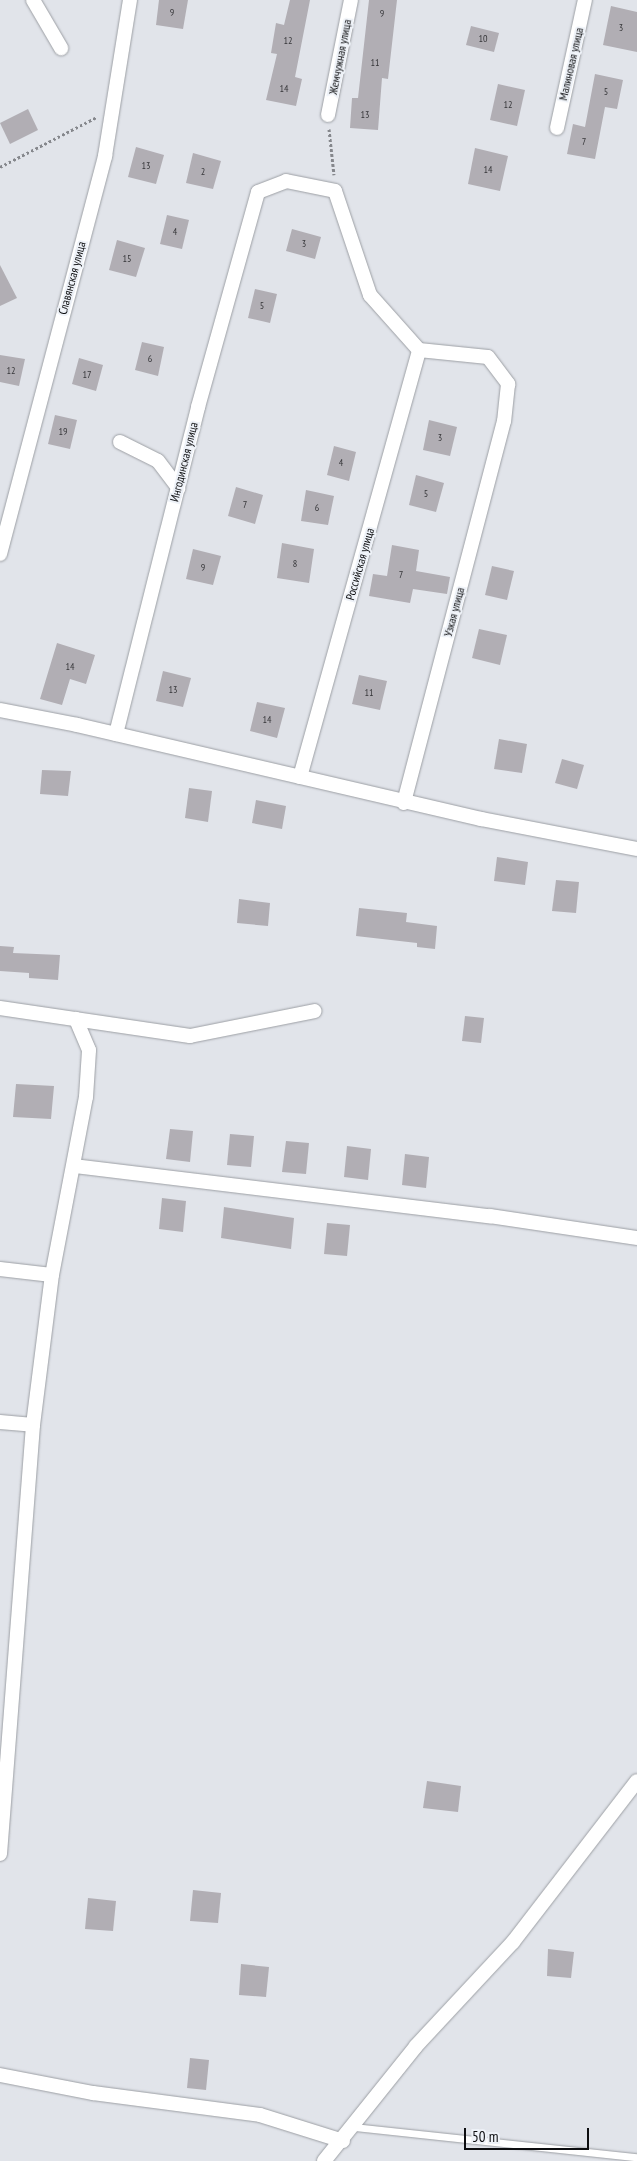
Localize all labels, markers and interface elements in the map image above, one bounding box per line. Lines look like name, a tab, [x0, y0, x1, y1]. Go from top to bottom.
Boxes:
house number: 9	[170, 7, 174, 19]
house number: 9	[380, 8, 384, 20]
street label: Жемчужная улица	[326, 18, 354, 96]
house number: 3	[619, 22, 623, 34]
street label: Малиновая улица	[556, 26, 586, 102]
house number: 10	[479, 33, 487, 45]
house number: 12	[284, 35, 292, 47]
house number: 11	[371, 57, 379, 69]
house number: 14	[280, 83, 288, 95]
house number: 5	[604, 86, 608, 98]
house number: 12	[504, 99, 512, 111]
house number: 13	[361, 109, 369, 121]
house number: 7	[582, 136, 586, 148]
house number: 13	[142, 160, 150, 172]
house number: 14	[484, 164, 492, 176]
house number: 2	[201, 166, 205, 178]
house number: 4	[173, 226, 177, 238]
house number: 3	[302, 238, 306, 250]
street label: Славянская улица	[55, 240, 89, 316]
house number: 15	[123, 253, 131, 265]
house number: 5	[260, 300, 264, 312]
house number: 6	[148, 353, 152, 365]
house number: 12	[7, 365, 15, 377]
house number: 17	[83, 369, 91, 381]
street label: Ингодинская улица	[167, 421, 201, 503]
house number: 19	[59, 426, 67, 438]
house number: 3	[438, 432, 442, 444]
house number: 4	[339, 457, 343, 469]
house number: 5	[424, 488, 428, 500]
house number: 7	[243, 499, 247, 511]
house number: 6	[315, 502, 319, 514]
street label: Российская улица	[343, 526, 377, 602]
house number: 8	[293, 558, 297, 570]
house number: 9	[201, 562, 205, 574]
house number: 7	[399, 569, 403, 581]
street label: Узкая улица	[441, 586, 467, 638]
house number: 14	[66, 661, 74, 673]
house number: 13	[169, 684, 177, 696]
house number: 11	[365, 687, 373, 699]
house number: 14	[263, 714, 271, 726]
scale bar	[467, 2118, 592, 2150]
text: 50 m	[472, 2127, 498, 2146]

